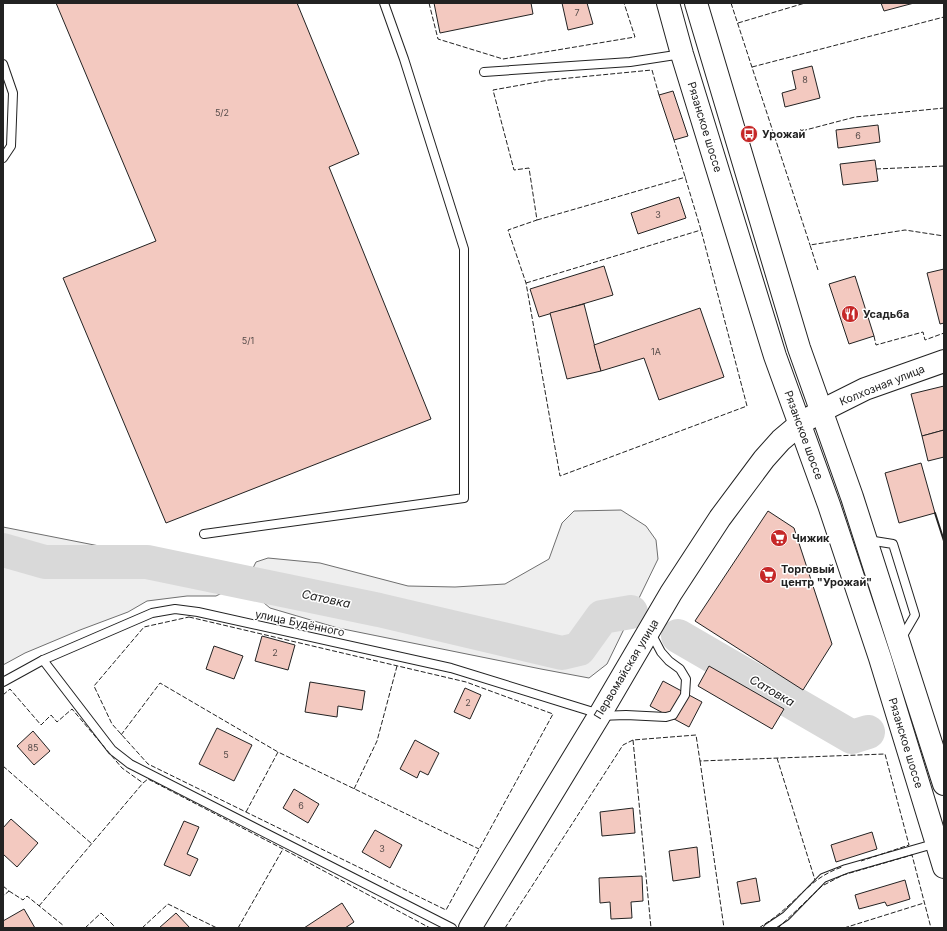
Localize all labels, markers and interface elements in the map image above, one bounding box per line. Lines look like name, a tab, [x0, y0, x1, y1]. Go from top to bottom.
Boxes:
house number: 7	[574, 7, 580, 18]
house number: 8	[802, 74, 808, 85]
street label: Рязанское шоссе	[685, 80, 725, 174]
house number: 5/2	[215, 107, 229, 118]
bus stop icon: Урожай	[739, 124, 759, 144]
place label: Урожай	[762, 127, 806, 141]
house number: 6	[855, 130, 861, 141]
house number: 3	[655, 209, 661, 220]
restaurant icon: Усадьба	[840, 304, 860, 324]
place label: Усадьба	[863, 307, 909, 321]
house number: 5/1	[242, 335, 254, 346]
house number: 1А	[651, 346, 661, 357]
street label: Колхозная улица	[837, 362, 927, 408]
street label: Рязанское шоссе	[781, 388, 827, 482]
supermarket icon: Чижик	[769, 528, 789, 548]
place label: Чижик	[792, 531, 830, 545]
place label: Торговый центр "Урожай"	[781, 562, 872, 589]
supermarket icon: Торговый центр "Урожай"	[758, 565, 778, 585]
water label: Сатовка	[300, 586, 352, 611]
street label: улица Будённого	[254, 607, 346, 639]
street label: Первомайская улица	[591, 616, 661, 722]
house number: 2	[272, 647, 278, 658]
water label: Сатовка	[747, 672, 797, 709]
street label: Рязанское шоссе	[886, 696, 926, 790]
house number: 2	[465, 697, 471, 708]
house number: 85	[27, 742, 39, 753]
house number: 5	[223, 749, 229, 760]
house number: 6	[298, 800, 304, 811]
house number: 3	[379, 843, 385, 854]

